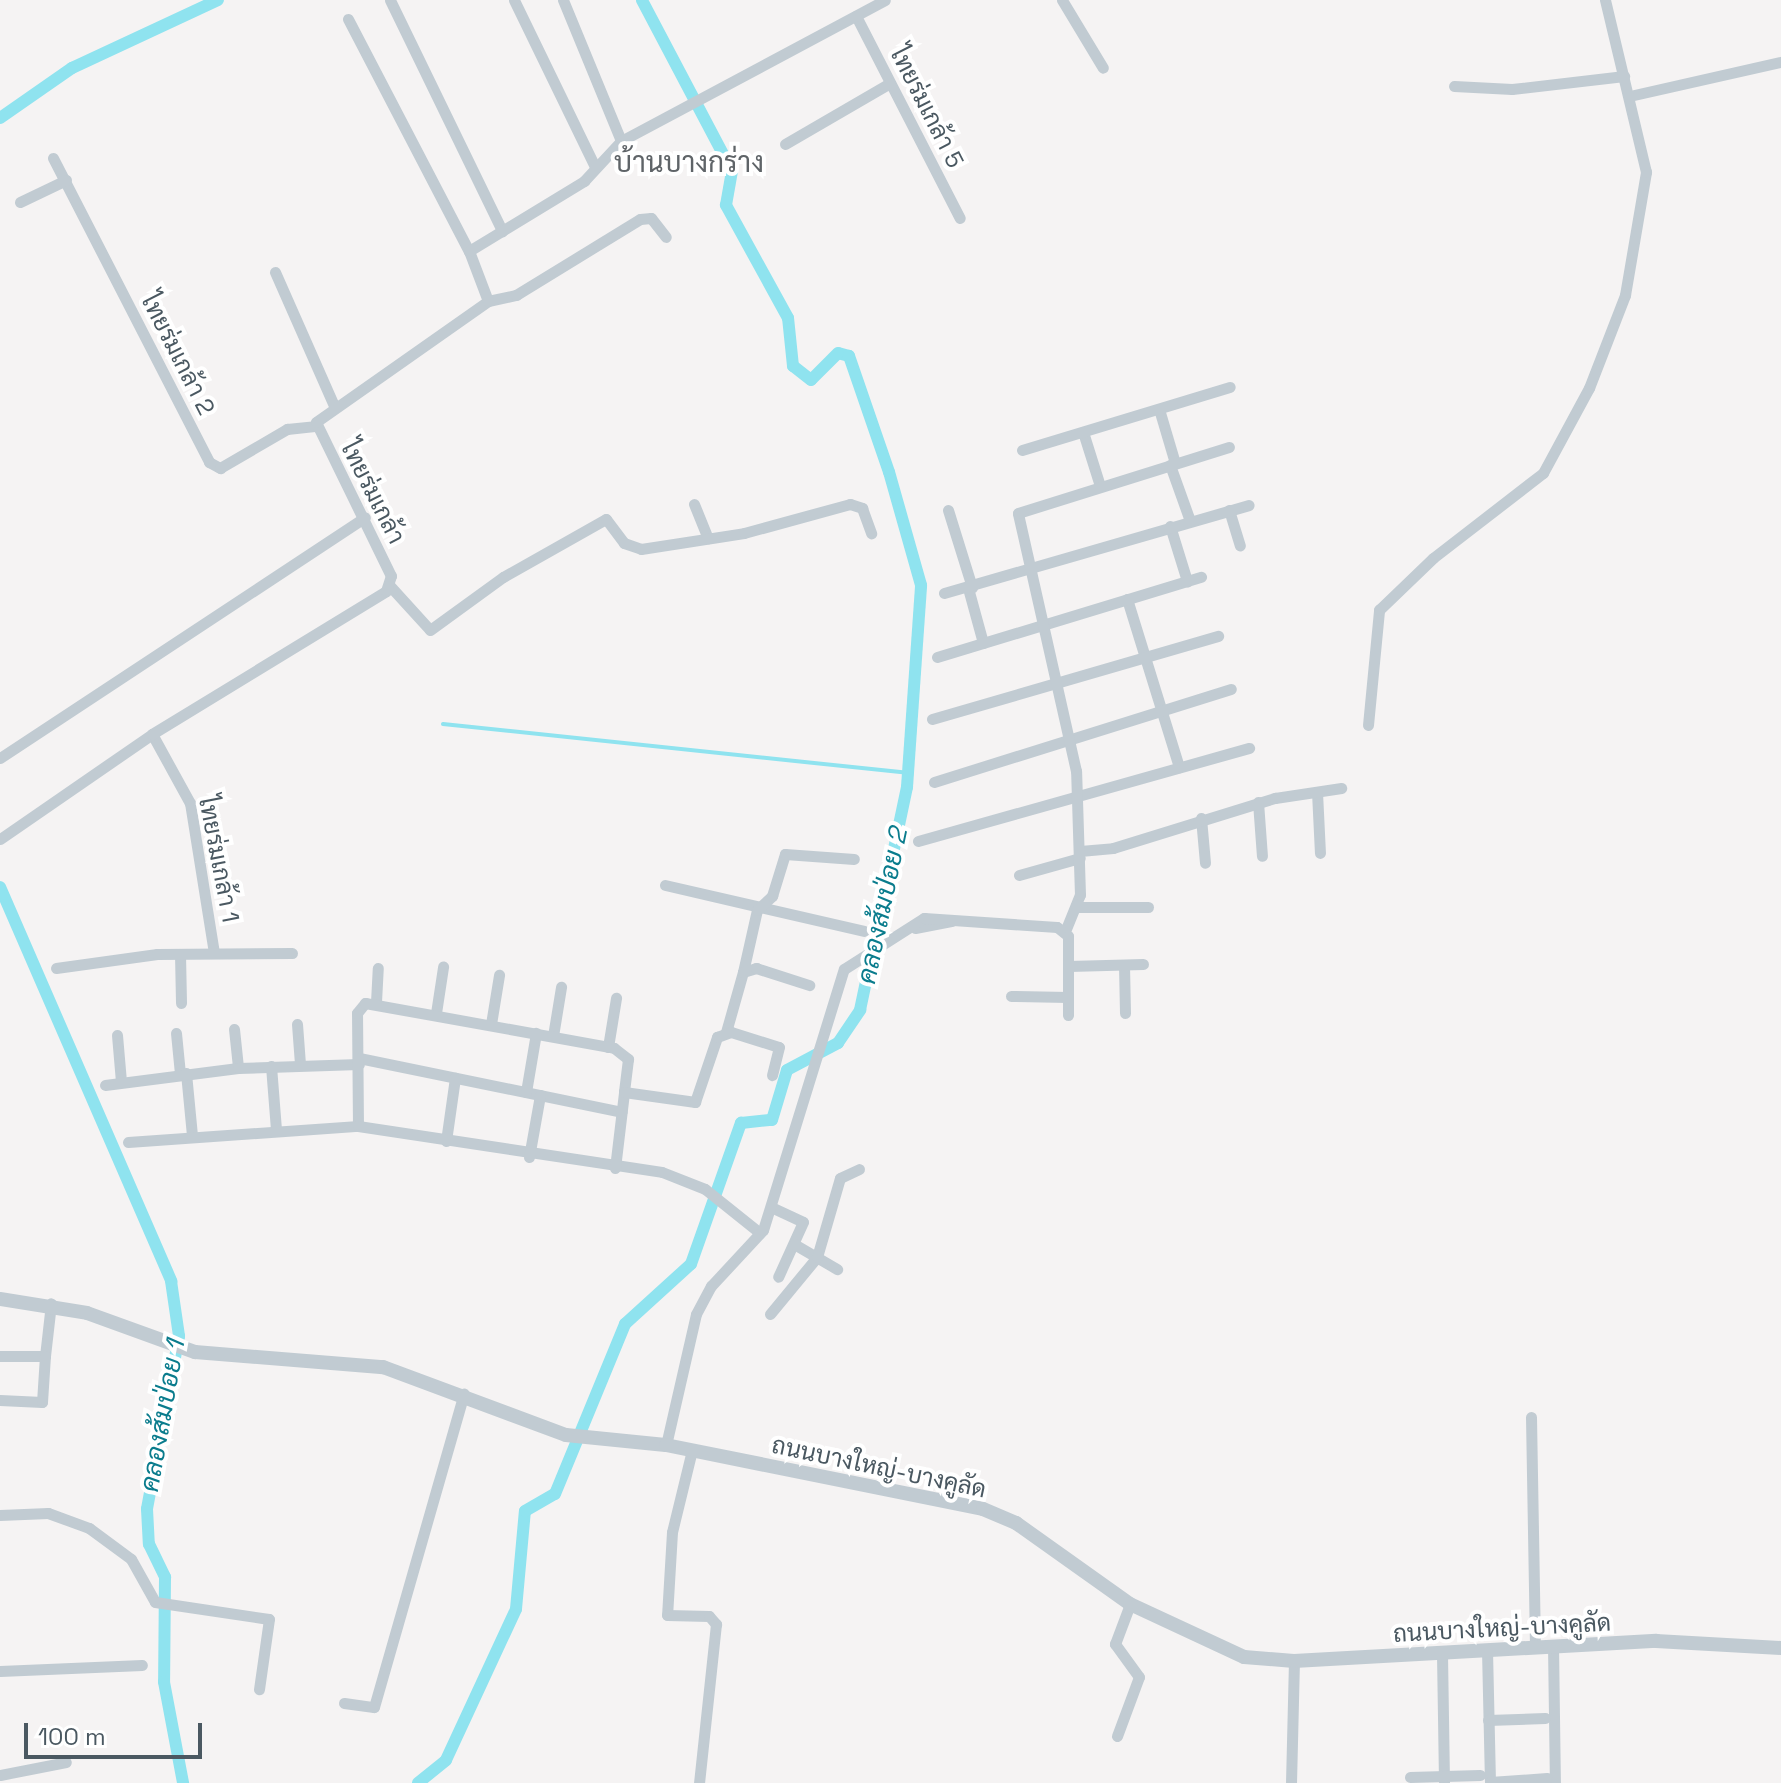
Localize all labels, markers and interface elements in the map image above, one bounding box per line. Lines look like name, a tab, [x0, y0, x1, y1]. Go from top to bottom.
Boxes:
street label: ไทยร่มเกล้า 5	[884, 41, 970, 173]
district label: บ้านบางกร่าง	[614, 145, 764, 179]
street label: ไทยร่มเกล้า 2	[135, 288, 221, 420]
street label: ไทยร่มเกล้า	[335, 436, 411, 548]
street label: ไทยร่มเกล้า 1	[193, 793, 245, 925]
water label: คลองส้มป่อย 2	[851, 825, 915, 987]
water label: คลองส้มป่อย 1	[134, 1338, 192, 1494]
street label: ถนนบางใหญ่-บางคูลัด	[769, 1430, 989, 1504]
street label: ถนนบางใหญ่-บางคูลัด	[1392, 1608, 1612, 1648]
scale bar	[28, 1707, 206, 1757]
text: 100 m	[38, 1721, 106, 1752]

